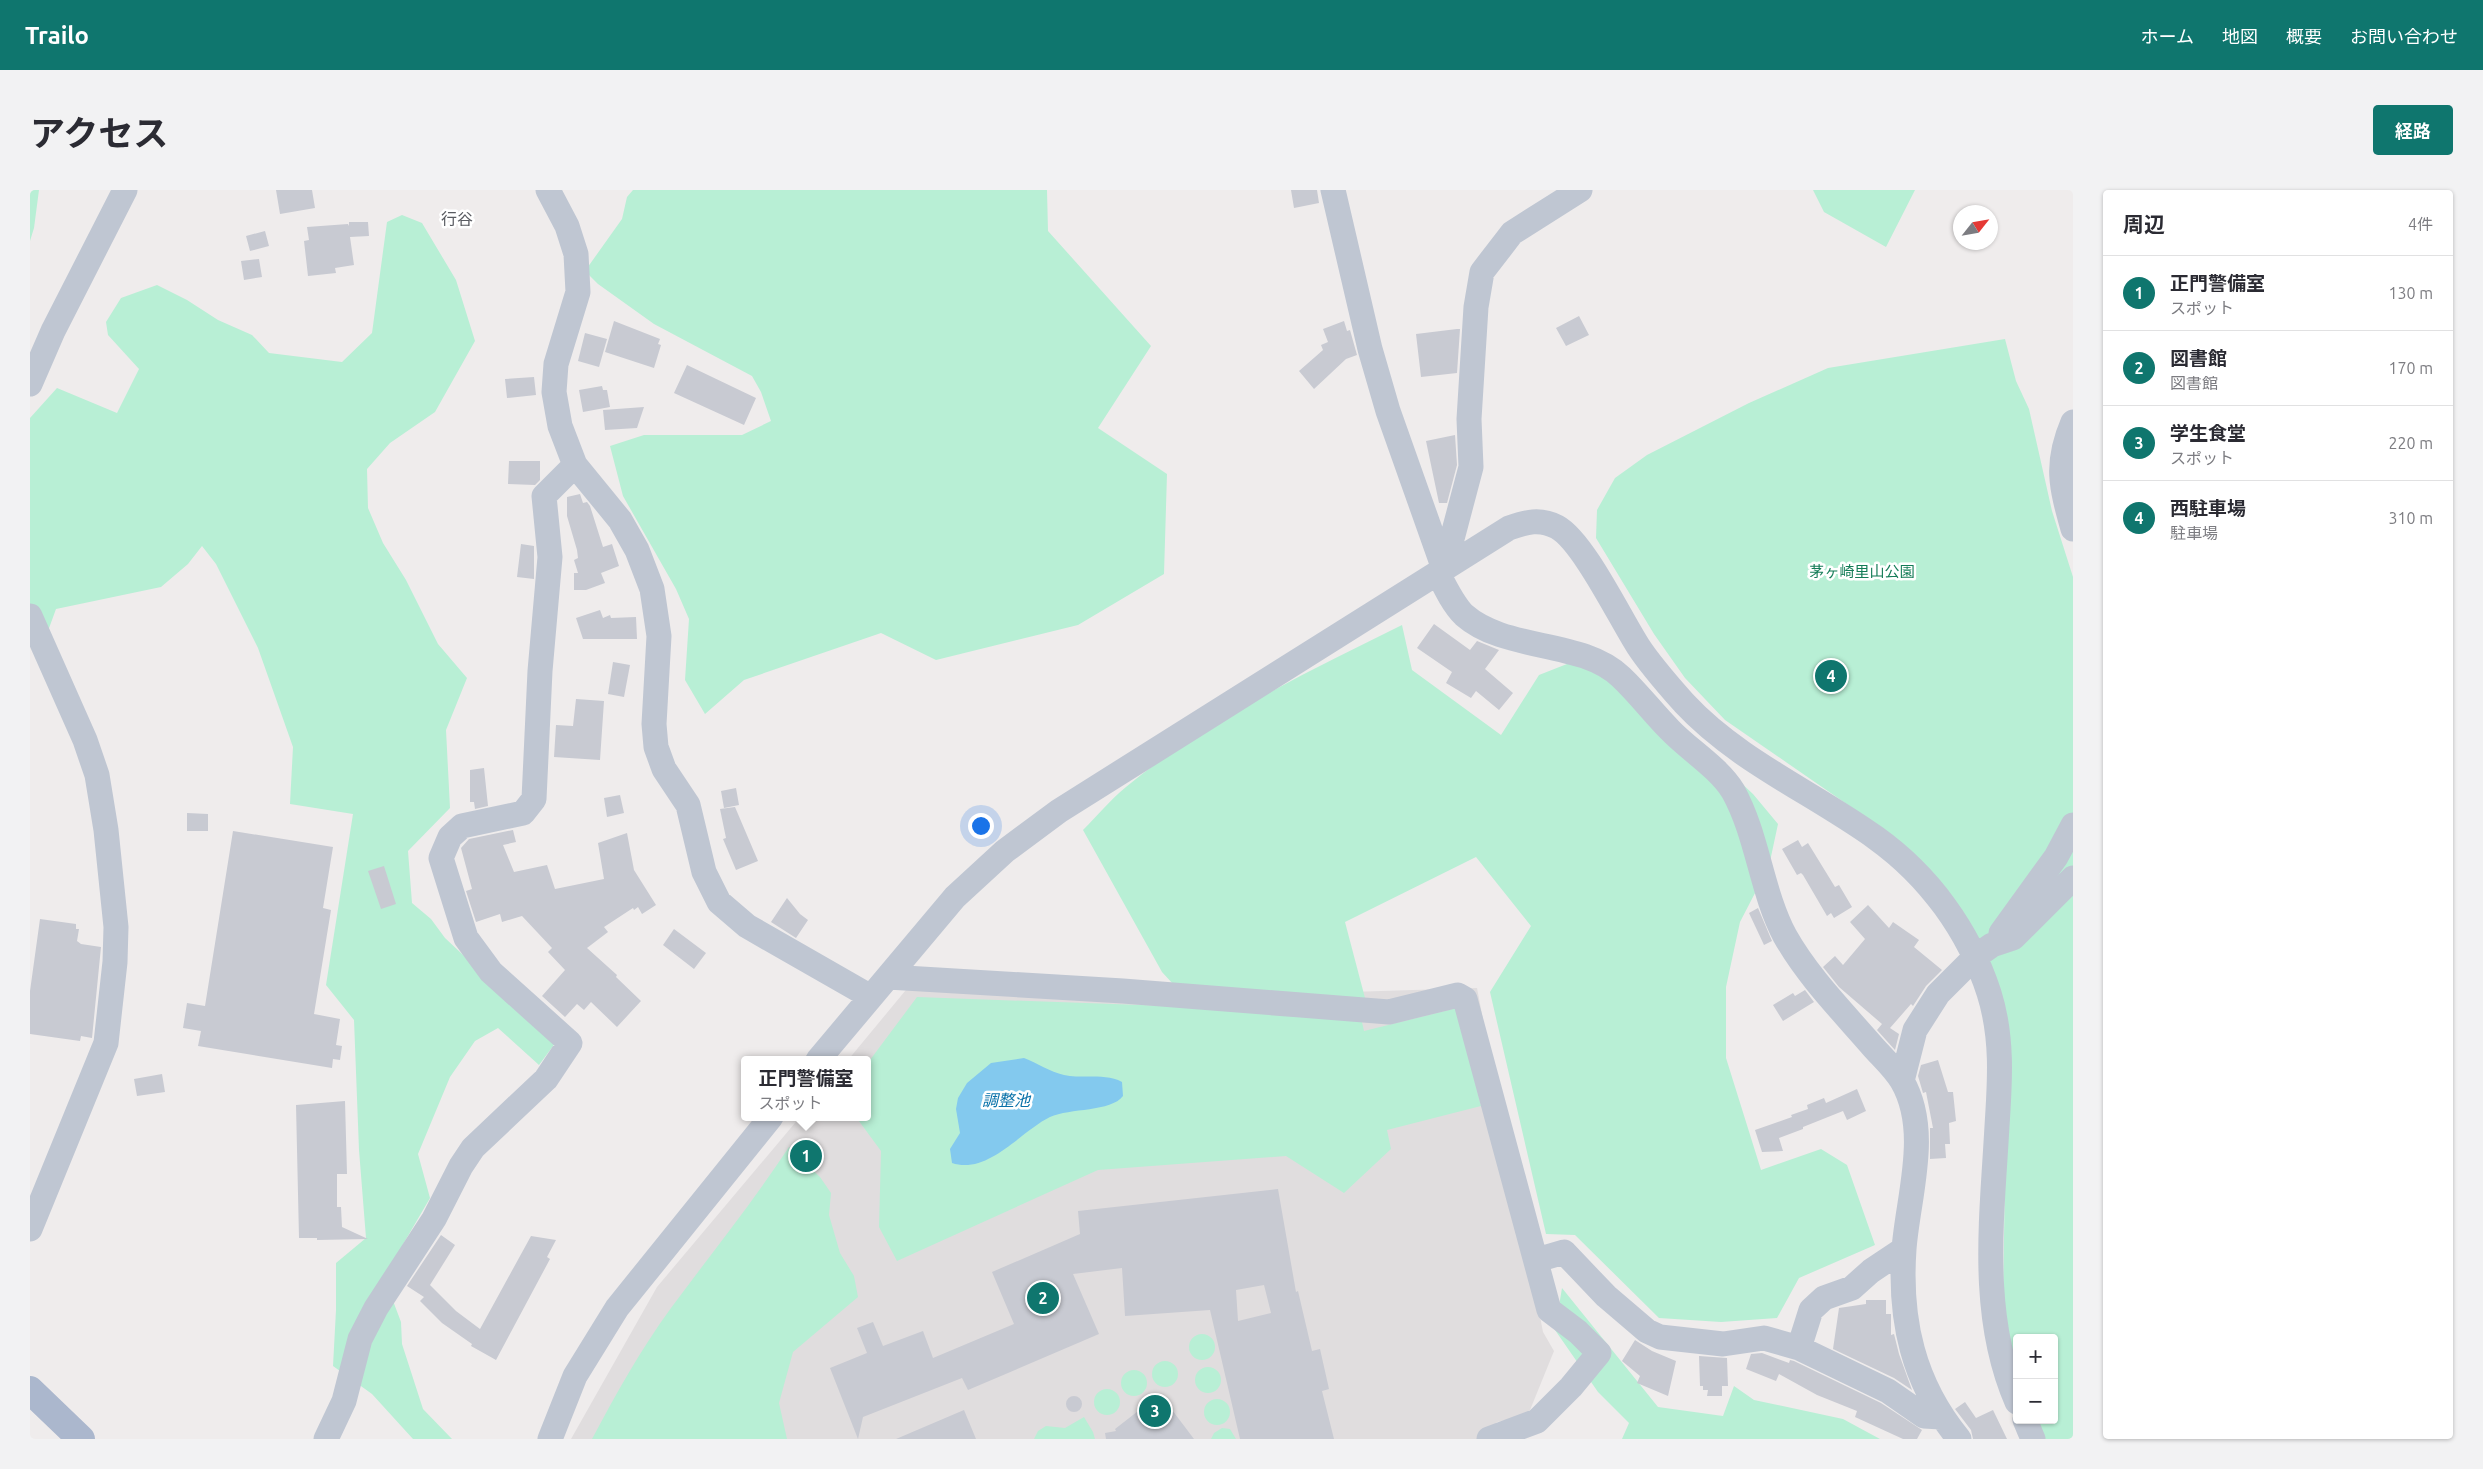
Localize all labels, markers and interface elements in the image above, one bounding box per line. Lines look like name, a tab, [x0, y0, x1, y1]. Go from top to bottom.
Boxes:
text: Trailo	[25, 22, 89, 49]
text: ホーム	[2141, 26, 2194, 46]
text: 地図	[2222, 26, 2258, 46]
text: 概要	[2286, 26, 2322, 46]
text: お問い合わせ	[2350, 26, 2458, 46]
button: 経路	[2373, 105, 2453, 155]
text: アクセス	[30, 113, 168, 153]
north arrow	[1953, 205, 1998, 250]
district label: 行谷	[441, 210, 473, 228]
text: 周辺	[2123, 212, 2165, 236]
text: 4件	[2408, 215, 2433, 233]
text: 正門警備室	[2170, 272, 2265, 294]
text: 1	[2134, 284, 2144, 302]
text: 130 m	[2388, 284, 2433, 302]
text: スポット	[2170, 299, 2234, 317]
text: 図書館	[2170, 347, 2227, 369]
text: 2	[2134, 359, 2144, 377]
text: 170 m	[2388, 359, 2433, 377]
text: 図書館	[2170, 374, 2218, 392]
text: 学生食堂	[2170, 422, 2246, 444]
text: 3	[2134, 434, 2144, 452]
text: 220 m	[2388, 434, 2433, 452]
text: スポット	[2170, 449, 2234, 467]
text: 西駐車場	[2170, 497, 2246, 519]
text: 4	[2134, 509, 2144, 527]
text: 310 m	[2388, 509, 2433, 527]
text: 駐車場	[2170, 524, 2218, 542]
park label: 茅ヶ崎里山公園	[1809, 563, 1915, 580]
pin: 4	[1815, 657, 1847, 695]
your location	[968, 813, 994, 839]
popup	[741, 1056, 871, 1121]
text: 正門警備室	[758, 1067, 854, 1089]
water label: 調整池	[982, 1091, 1032, 1109]
text: スポット	[758, 1094, 823, 1112]
pin: 1	[790, 1137, 822, 1175]
pin: 2	[1027, 1279, 1059, 1317]
map controls	[2013, 1334, 2058, 1424]
button: +	[2013, 1334, 2058, 1379]
button: −	[2013, 1379, 2058, 1424]
pin: 3	[1139, 1392, 1171, 1430]

